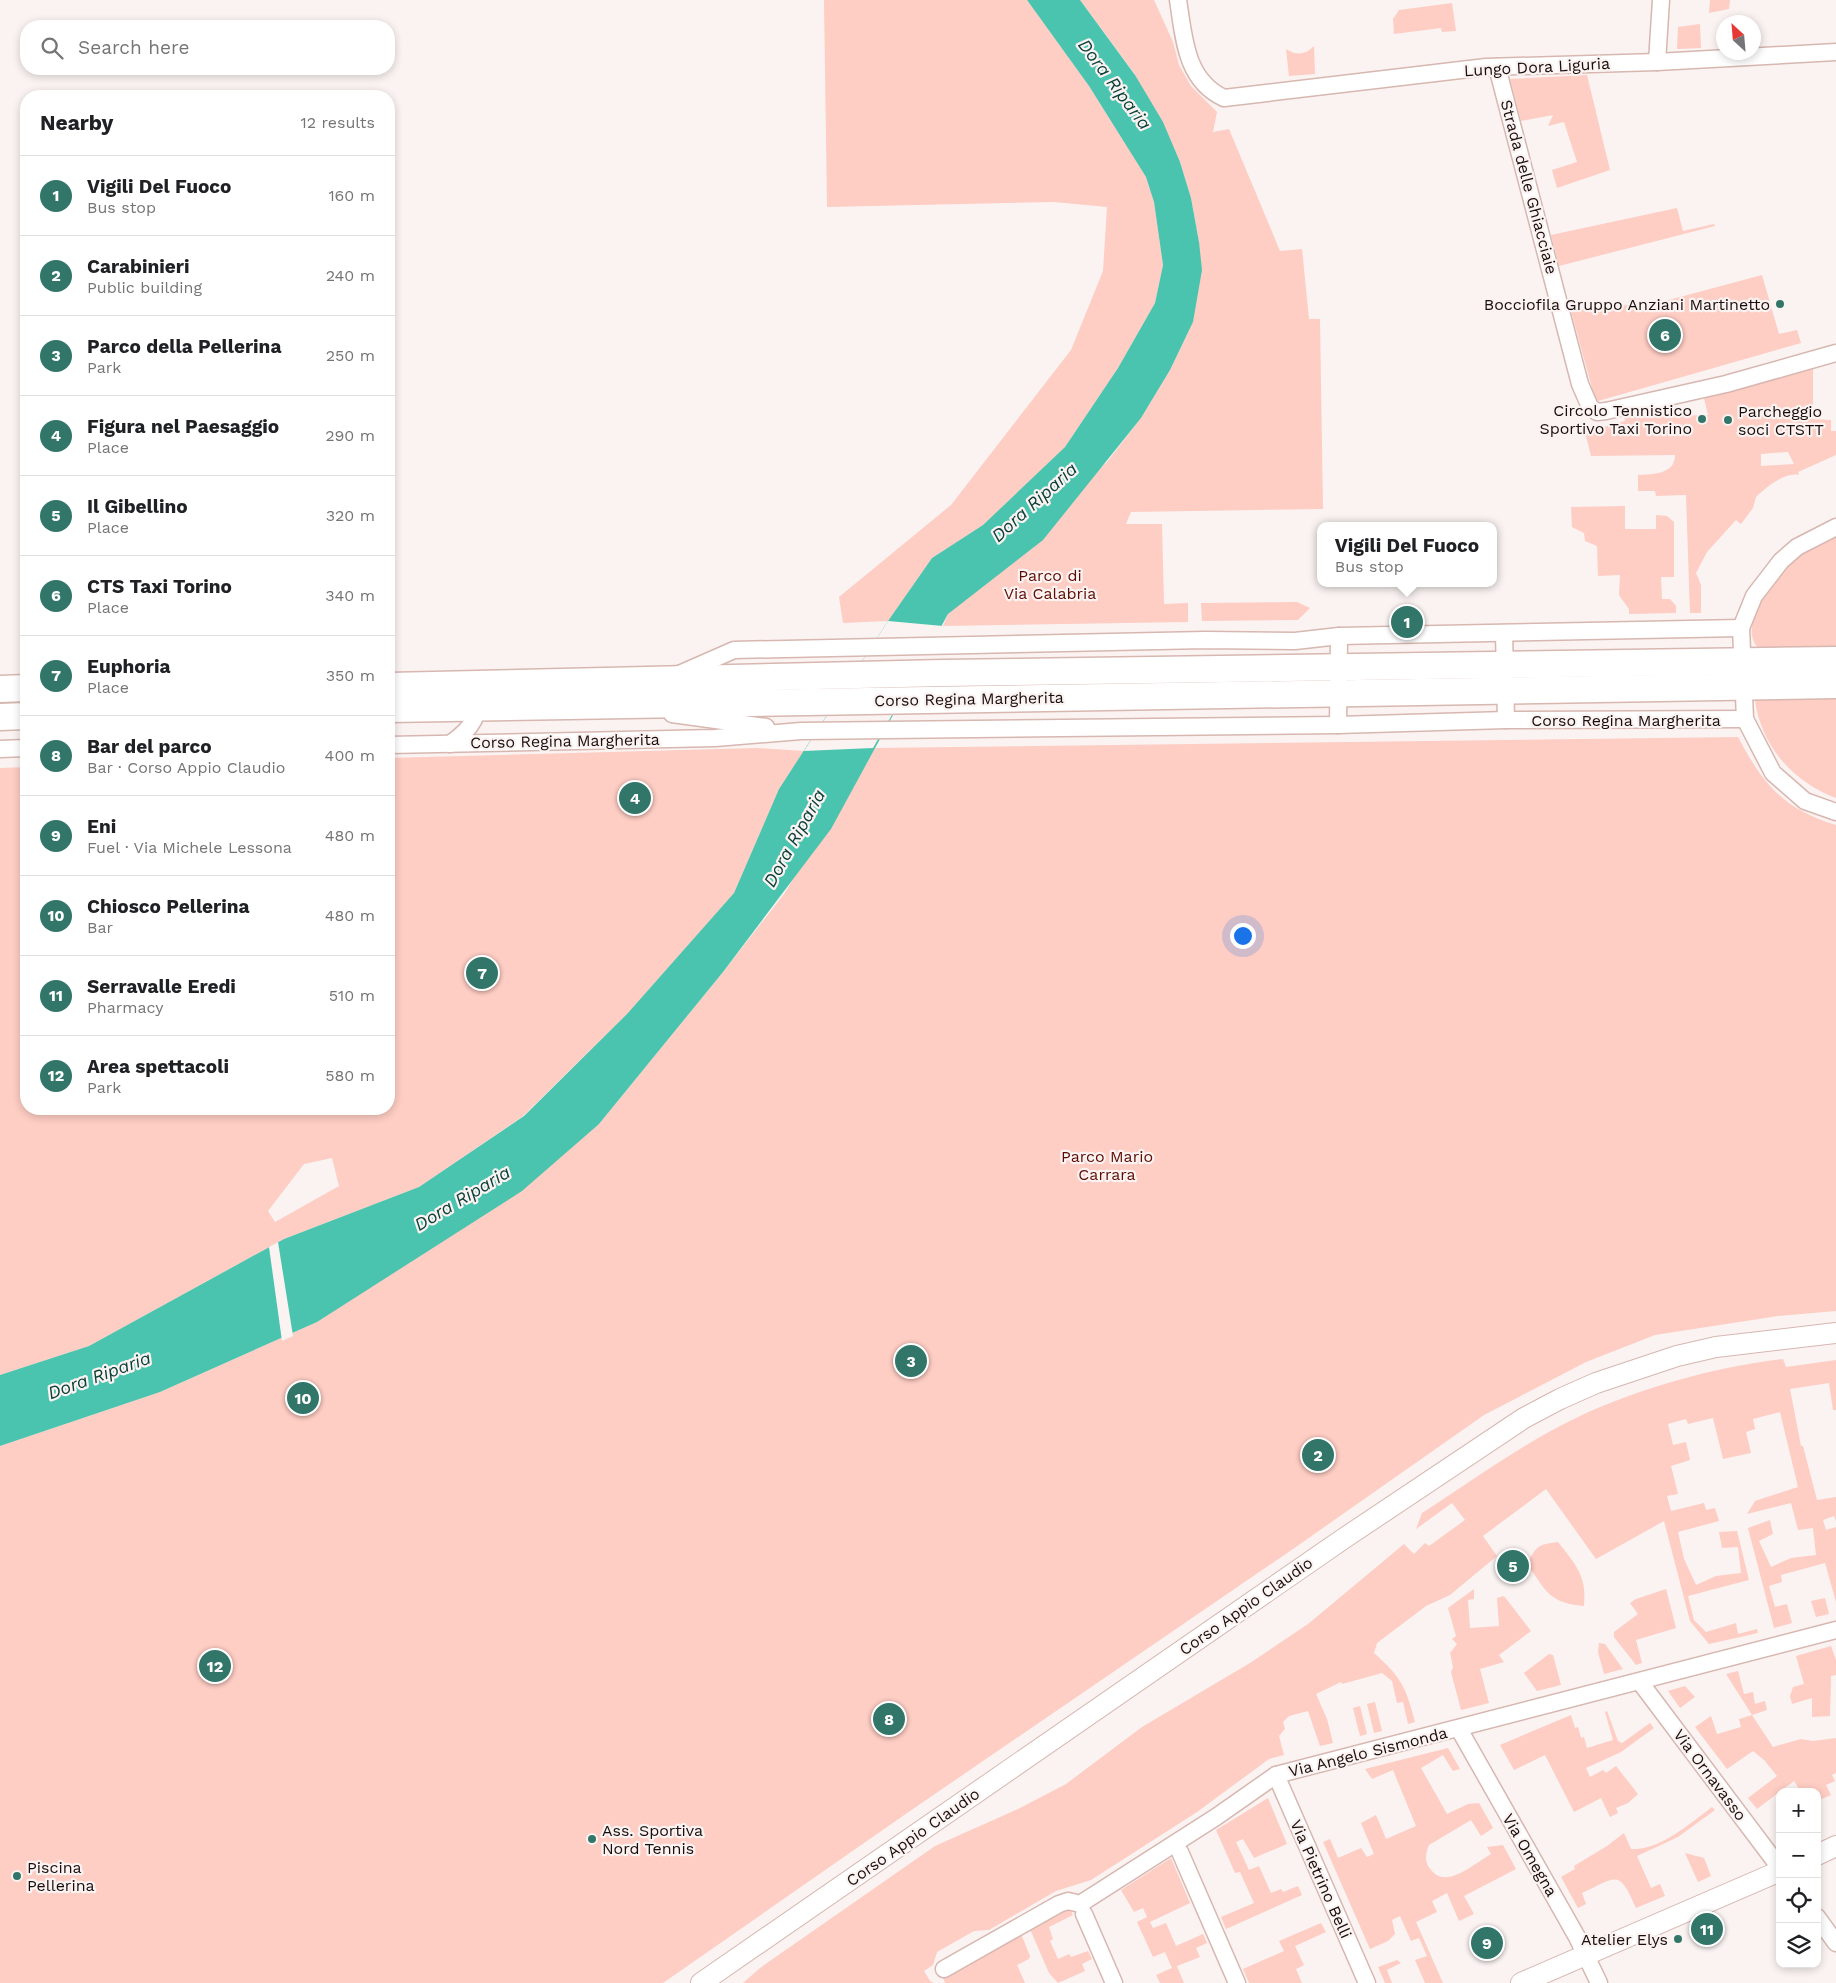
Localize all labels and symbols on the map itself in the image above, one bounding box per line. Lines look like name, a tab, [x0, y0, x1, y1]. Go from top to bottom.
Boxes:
north arrow	[1716, 15, 1761, 60]
water label: Dora Riparia	[1074, 34, 1156, 134]
street label: Lungo Dora Liguria	[1463, 54, 1611, 80]
street label: Strada delle Ghiacciaie	[1497, 98, 1561, 276]
place label: Bocciofila Gruppo Anziani Martinetto	[1484, 295, 1770, 314]
marker: Bocciofila Gruppo Anziani Martinetto	[1774, 298, 1786, 310]
pin: 6	[1649, 316, 1681, 354]
place label: Circolo Tennistico Sportivo Taxi Torino	[1540, 401, 1692, 438]
place label: Parcheggio soci CTSTT	[1738, 402, 1824, 439]
marker: Circolo Tennistico Sportivo Taxi Torino	[1696, 413, 1708, 425]
marker: Parcheggio soci CTSTT	[1722, 414, 1734, 426]
water label: Dora Riparia	[987, 458, 1081, 546]
park label: Parco di Via Calabria	[1004, 566, 1096, 603]
pin: 1	[1391, 603, 1423, 641]
street label: Corso Regina Margherita	[874, 688, 1064, 710]
street label: Corso Regina Margherita	[1531, 711, 1721, 730]
street label: Corso Regina Margherita	[470, 730, 660, 752]
pin: 4	[619, 779, 651, 817]
water label: Dora Riparia	[759, 786, 829, 890]
your location	[1230, 923, 1256, 949]
pin: 7	[466, 954, 498, 992]
park label: Parco Mario Carrara	[1061, 1147, 1153, 1184]
water label: Dora Riparia	[410, 1161, 514, 1235]
pin: 3	[895, 1342, 927, 1380]
water label: Dora Riparia	[45, 1347, 153, 1403]
pin: 10	[287, 1379, 319, 1417]
pin: 2	[1302, 1436, 1334, 1474]
pin: 5	[1497, 1547, 1529, 1585]
street label: Corso Appio Claudio	[1176, 1553, 1316, 1659]
pin: 12	[199, 1647, 231, 1685]
pin: 8	[873, 1700, 905, 1738]
street label: Via Angelo Sismonda	[1287, 1723, 1449, 1781]
street label: Via Ornavasso	[1669, 1726, 1751, 1824]
street label: Corso Appio Claudio	[843, 1784, 983, 1890]
street label: Via Omegna	[1499, 1810, 1561, 1900]
street label: Via Pietrino Belli	[1286, 1817, 1356, 1941]
place label: Ass. Sportiva Nord Tennis	[602, 1821, 703, 1858]
marker: Ass. Sportiva Nord Tennis	[586, 1833, 598, 1845]
place label: Piscina Pellerina	[27, 1858, 95, 1895]
marker: Piscina Pellerina	[11, 1870, 23, 1882]
pin: 11	[1691, 1910, 1723, 1948]
pin: 9	[1471, 1924, 1503, 1962]
place label: Atelier Elys	[1581, 1930, 1668, 1949]
marker: Atelier Elys	[1672, 1933, 1684, 1945]

